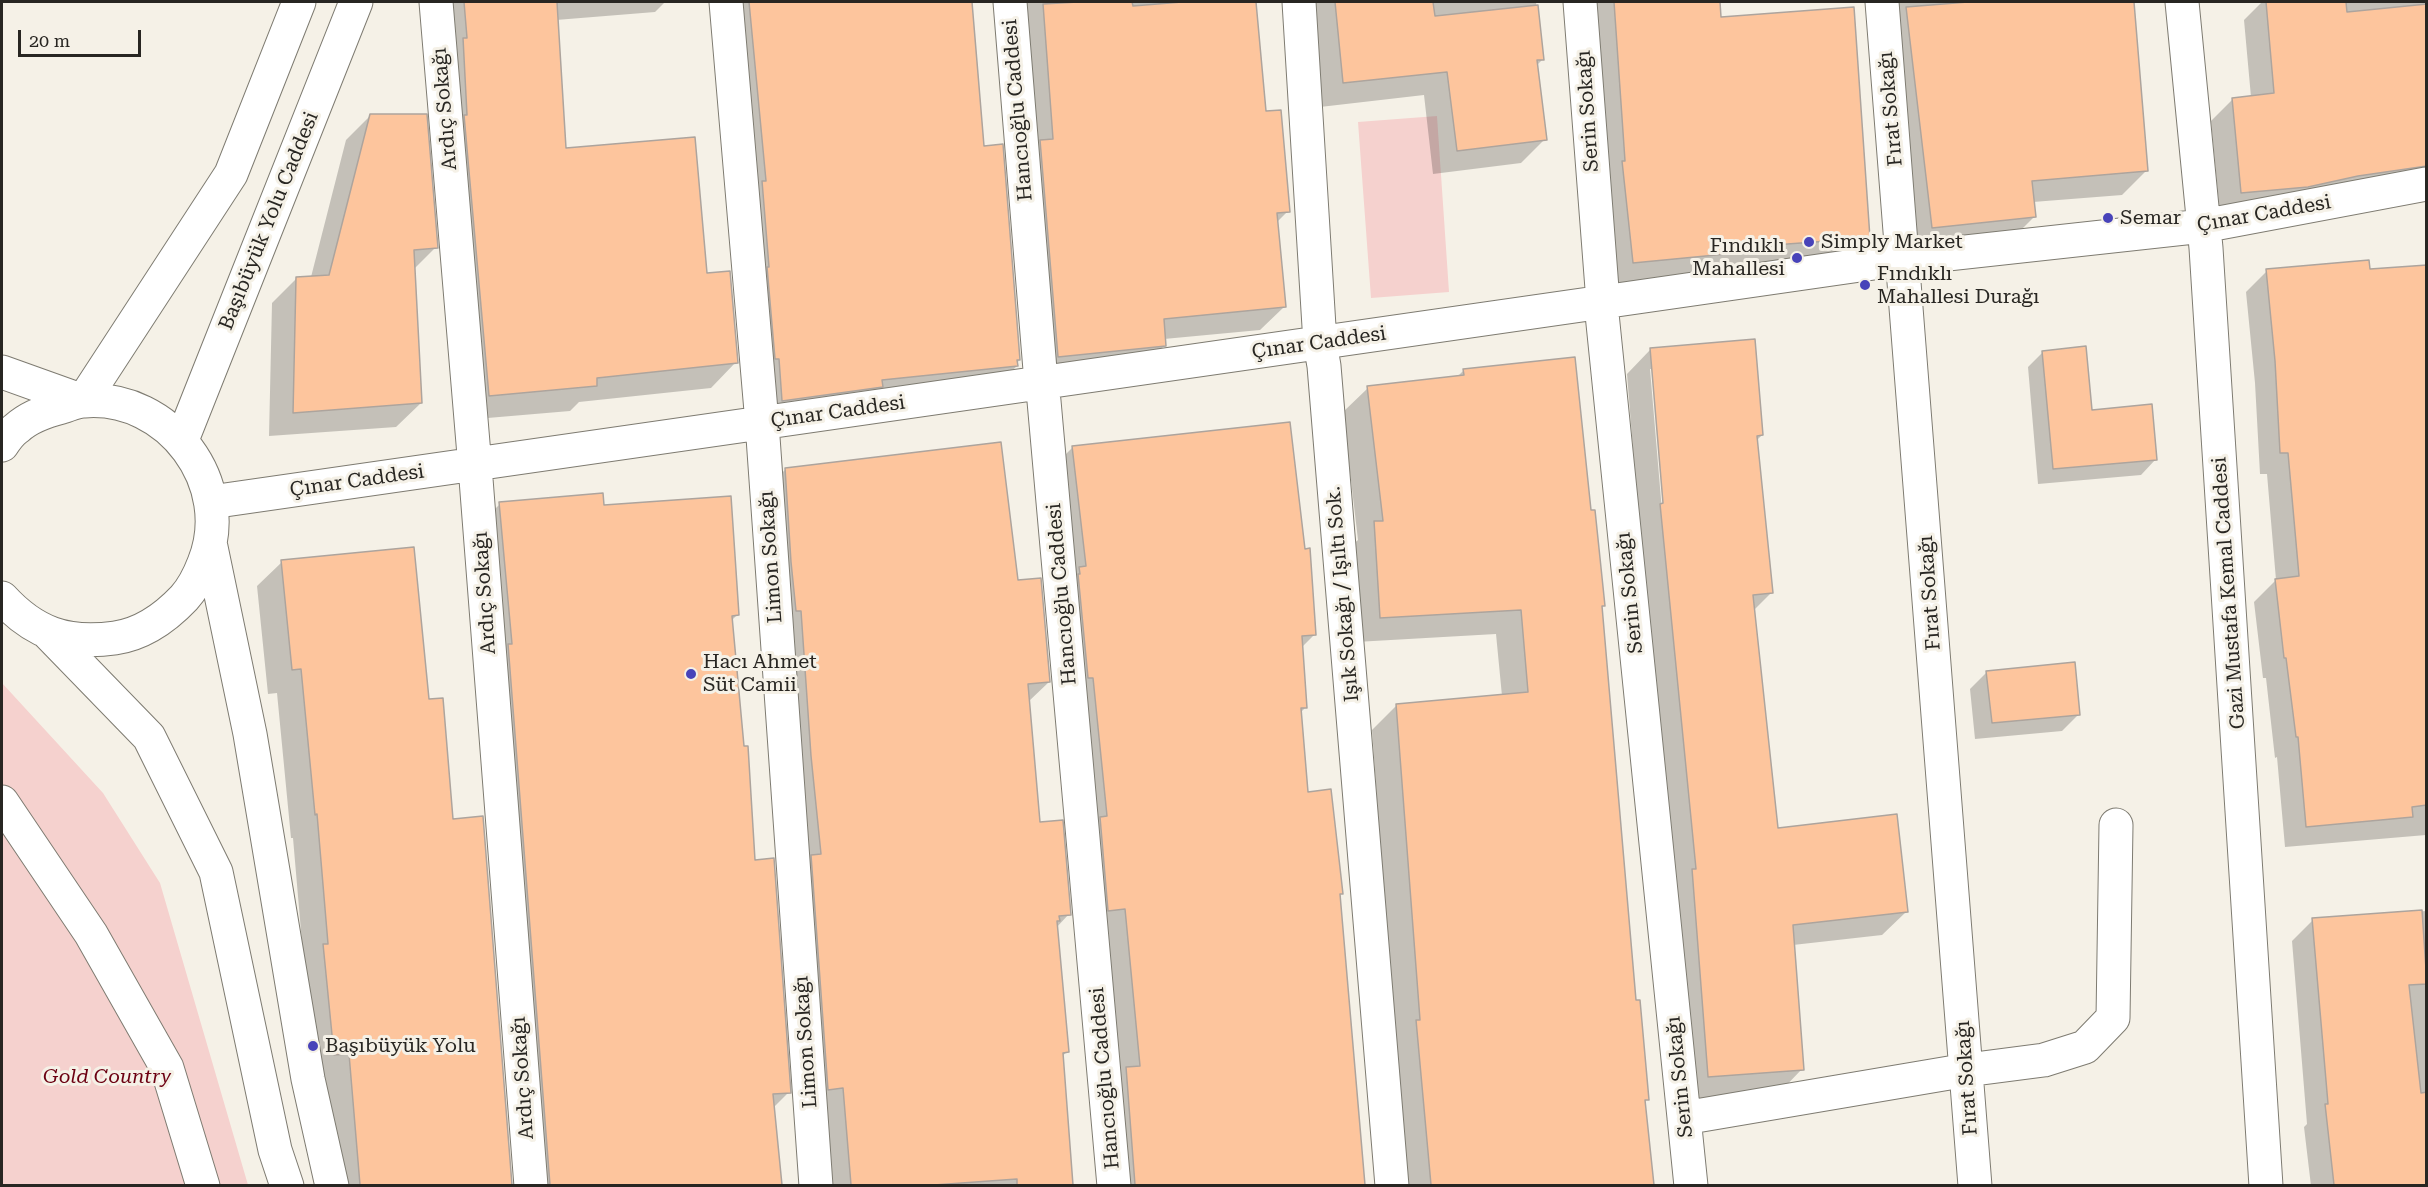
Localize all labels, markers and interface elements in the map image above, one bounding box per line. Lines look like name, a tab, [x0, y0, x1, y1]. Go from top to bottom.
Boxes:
scale bar	[21, 18, 144, 56]
street label: Hancıoğlu Caddesi	[998, 18, 1038, 202]
text: 20 m	[29, 30, 70, 51]
street label: Ardıç Sokağı	[428, 47, 462, 171]
street label: Serin Sokağı	[1572, 49, 1604, 173]
street label: Fırat Sokağı	[1874, 51, 1908, 167]
street label: Başıbüyük Yolu Caddesi	[214, 108, 324, 334]
street label: Çınar Caddesi	[2195, 190, 2333, 238]
place label: Semar	[2120, 206, 2181, 230]
marker: Semar	[2101, 211, 2115, 225]
place label: Simply Market	[1821, 230, 1963, 254]
place label: Fındıklı Mahallesi	[1692, 234, 1785, 281]
marker: Simply Market	[1802, 235, 1816, 249]
marker: Fındıklı Mahallesi	[1790, 251, 1804, 265]
place label: Fındıklı Mahallesi Durağı	[1877, 262, 2039, 309]
marker: Fındıklı Mahallesi Durağı	[1858, 278, 1872, 292]
street label: Çınar Caddesi	[1250, 322, 1388, 364]
street label: Çınar Caddesi	[769, 391, 907, 433]
street label: Gazi Mustafa Kemal Caddesi	[2208, 456, 2250, 730]
street label: Çınar Caddesi	[288, 460, 426, 502]
street label: Işık Sokağı / Işıltı Sok.	[1322, 485, 1364, 703]
street label: Limon Sokağı	[754, 490, 788, 624]
street label: Hancıoğlu Caddesi	[1042, 502, 1082, 686]
street label: Ardıç Sokağı	[469, 531, 501, 655]
street label: Serin Sokağı	[1612, 531, 1648, 655]
street label: Fırat Sokağı	[1914, 535, 1946, 651]
place label: Hacı Ahmet Süt Camii	[703, 650, 817, 697]
marker: Hacı Ahmet Süt Camii	[684, 667, 698, 681]
street label: Limon Sokağı	[789, 975, 823, 1109]
street label: Hancıoğlu Caddesi	[1085, 986, 1125, 1170]
street label: Serin Sokağı	[1662, 1015, 1698, 1139]
street label: Ardıç Sokağı	[507, 1016, 539, 1140]
street label: Fırat Sokağı	[1951, 1020, 1983, 1136]
place label: Başıbüyük Yolu	[325, 1034, 476, 1058]
marker: Başıbüyük Yolu	[306, 1039, 320, 1053]
park label: Gold Country	[43, 1065, 171, 1089]

